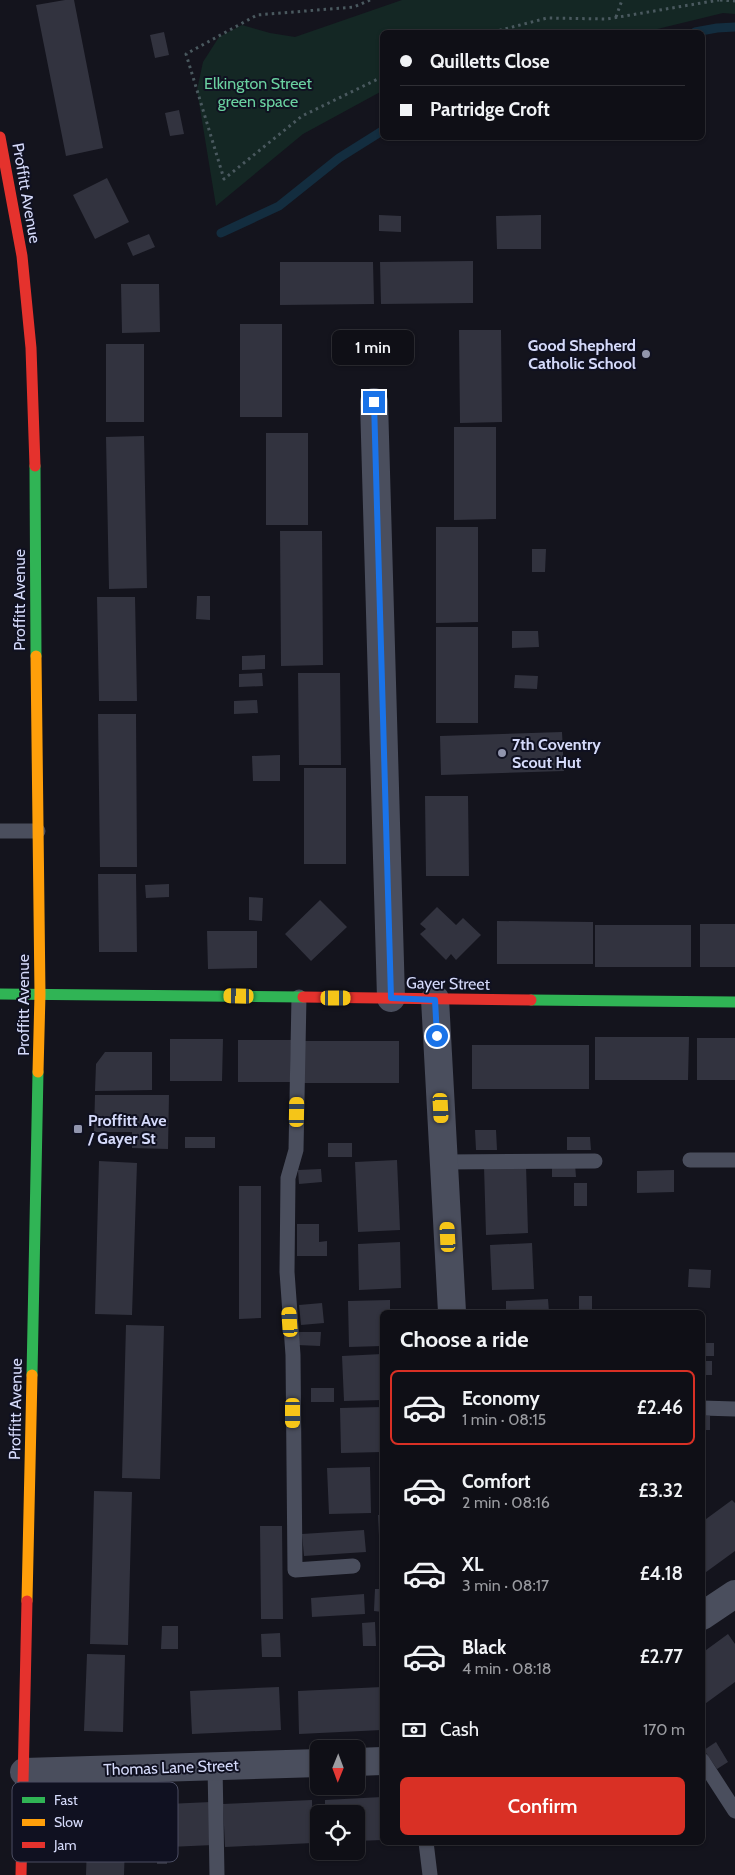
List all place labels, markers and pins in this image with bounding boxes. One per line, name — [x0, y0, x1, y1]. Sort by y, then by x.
place label: Good Shepherd Catholic School — [528, 336, 636, 373]
marker: Good Shepherd Catholic School — [640, 348, 652, 360]
place label: 7th Coventry Scout Hut — [512, 735, 601, 772]
marker: 7th Coventry Scout Hut — [496, 747, 508, 759]
place label: Proffitt Ave / Gayer St — [87, 1111, 167, 1148]
marker: Proffitt Ave / Gayer St — [72, 1123, 84, 1135]

